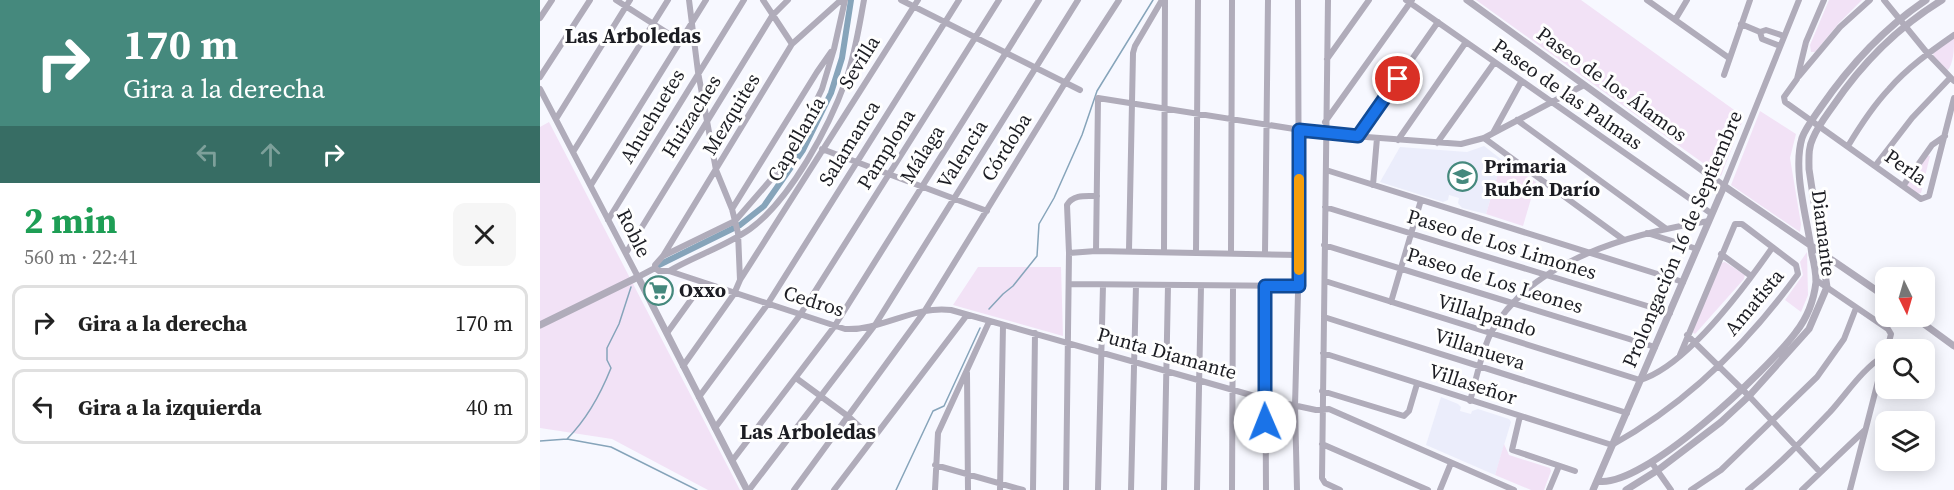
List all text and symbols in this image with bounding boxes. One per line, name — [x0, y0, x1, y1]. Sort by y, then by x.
text: 170 m — [123, 15, 238, 73]
street label: Paseo de los Álamos — [1531, 20, 1693, 148]
district label: Las Arboledas — [565, 21, 702, 50]
icon: right — [24, 24, 102, 102]
street label: Sevilla — [832, 29, 887, 94]
street label: Paseo de las Palmas — [1488, 32, 1648, 156]
pin — [1372, 53, 1423, 104]
icon: arrive — [1381, 62, 1414, 95]
street label: Ahuehuetes — [613, 64, 691, 168]
street label: Mezquites — [696, 68, 766, 160]
street label: Huizaches — [655, 69, 727, 163]
text: Gira a la derecha — [123, 70, 325, 107]
street label: Capellanía — [760, 91, 832, 187]
street label: Salamanca — [812, 94, 887, 191]
street label: Pamplona — [850, 103, 922, 195]
street label: Prolongación 16 de Septiembre — [1615, 106, 1749, 372]
street label: Córdoba — [974, 107, 1038, 187]
street label: Valencia — [930, 114, 995, 194]
street label: Málaga — [893, 119, 951, 188]
icon: left — [191, 138, 224, 171]
icon: ahead — [254, 138, 287, 171]
icon: right — [317, 138, 350, 171]
street label: Perla — [1879, 142, 1933, 192]
place label: Primaria Rubén Darío — [1484, 152, 1600, 203]
school or university icon: Primaria Rubén Darío — [1447, 161, 1479, 193]
street label: Diamante — [1805, 188, 1843, 278]
text: 2 min — [24, 196, 117, 245]
street label: Paseo de Los Limones — [1404, 202, 1600, 286]
button: close — [453, 203, 516, 266]
street label: Roble — [610, 204, 658, 262]
street label: Paseo de Los Leones — [1403, 240, 1587, 320]
text: 560 m · 22:41 — [24, 243, 138, 271]
street label: Amatista — [1718, 262, 1791, 341]
north arrow — [1875, 267, 1935, 327]
map controls — [1875, 267, 1935, 471]
supermarket icon: Oxxo — [642, 274, 674, 306]
place label: Oxxo — [679, 276, 726, 304]
street label: Cedros — [780, 279, 848, 323]
street label: Villalpando — [1434, 287, 1540, 343]
icon: right — [27, 306, 60, 339]
text: Gira a la derecha — [78, 308, 247, 338]
text: 170 m — [455, 308, 513, 338]
street label: Punta Diamante — [1094, 320, 1240, 386]
street label: Villanueva — [1431, 321, 1530, 377]
button: search — [1875, 339, 1935, 399]
street label: Villaseñor — [1425, 357, 1521, 412]
icon: left — [27, 390, 60, 423]
position arrow — [1233, 390, 1297, 454]
text: Gira a la izquierda — [78, 392, 262, 422]
text: 40 m — [466, 392, 513, 422]
button: layers — [1875, 411, 1935, 471]
district label: Las Arboledas — [740, 417, 877, 446]

